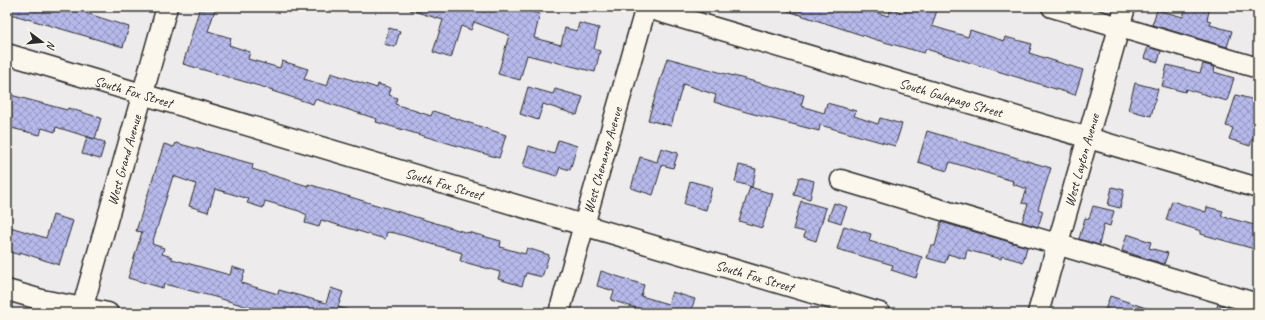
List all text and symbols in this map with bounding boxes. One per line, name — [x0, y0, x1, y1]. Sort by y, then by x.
north arrow — [22, 22, 62, 62]
text: N — [43, 40, 59, 52]
street label: South Fox Street — [93, 72, 177, 112]
street label: South Galapago Street — [897, 74, 1006, 121]
street label: West Chenango Avenue — [579, 104, 626, 215]
street label: West Layton Avenue — [1060, 110, 1103, 208]
street label: West Grand Avenue — [103, 112, 145, 207]
street label: South Fox Street — [403, 164, 487, 204]
street label: South Fox Street — [714, 256, 798, 296]

